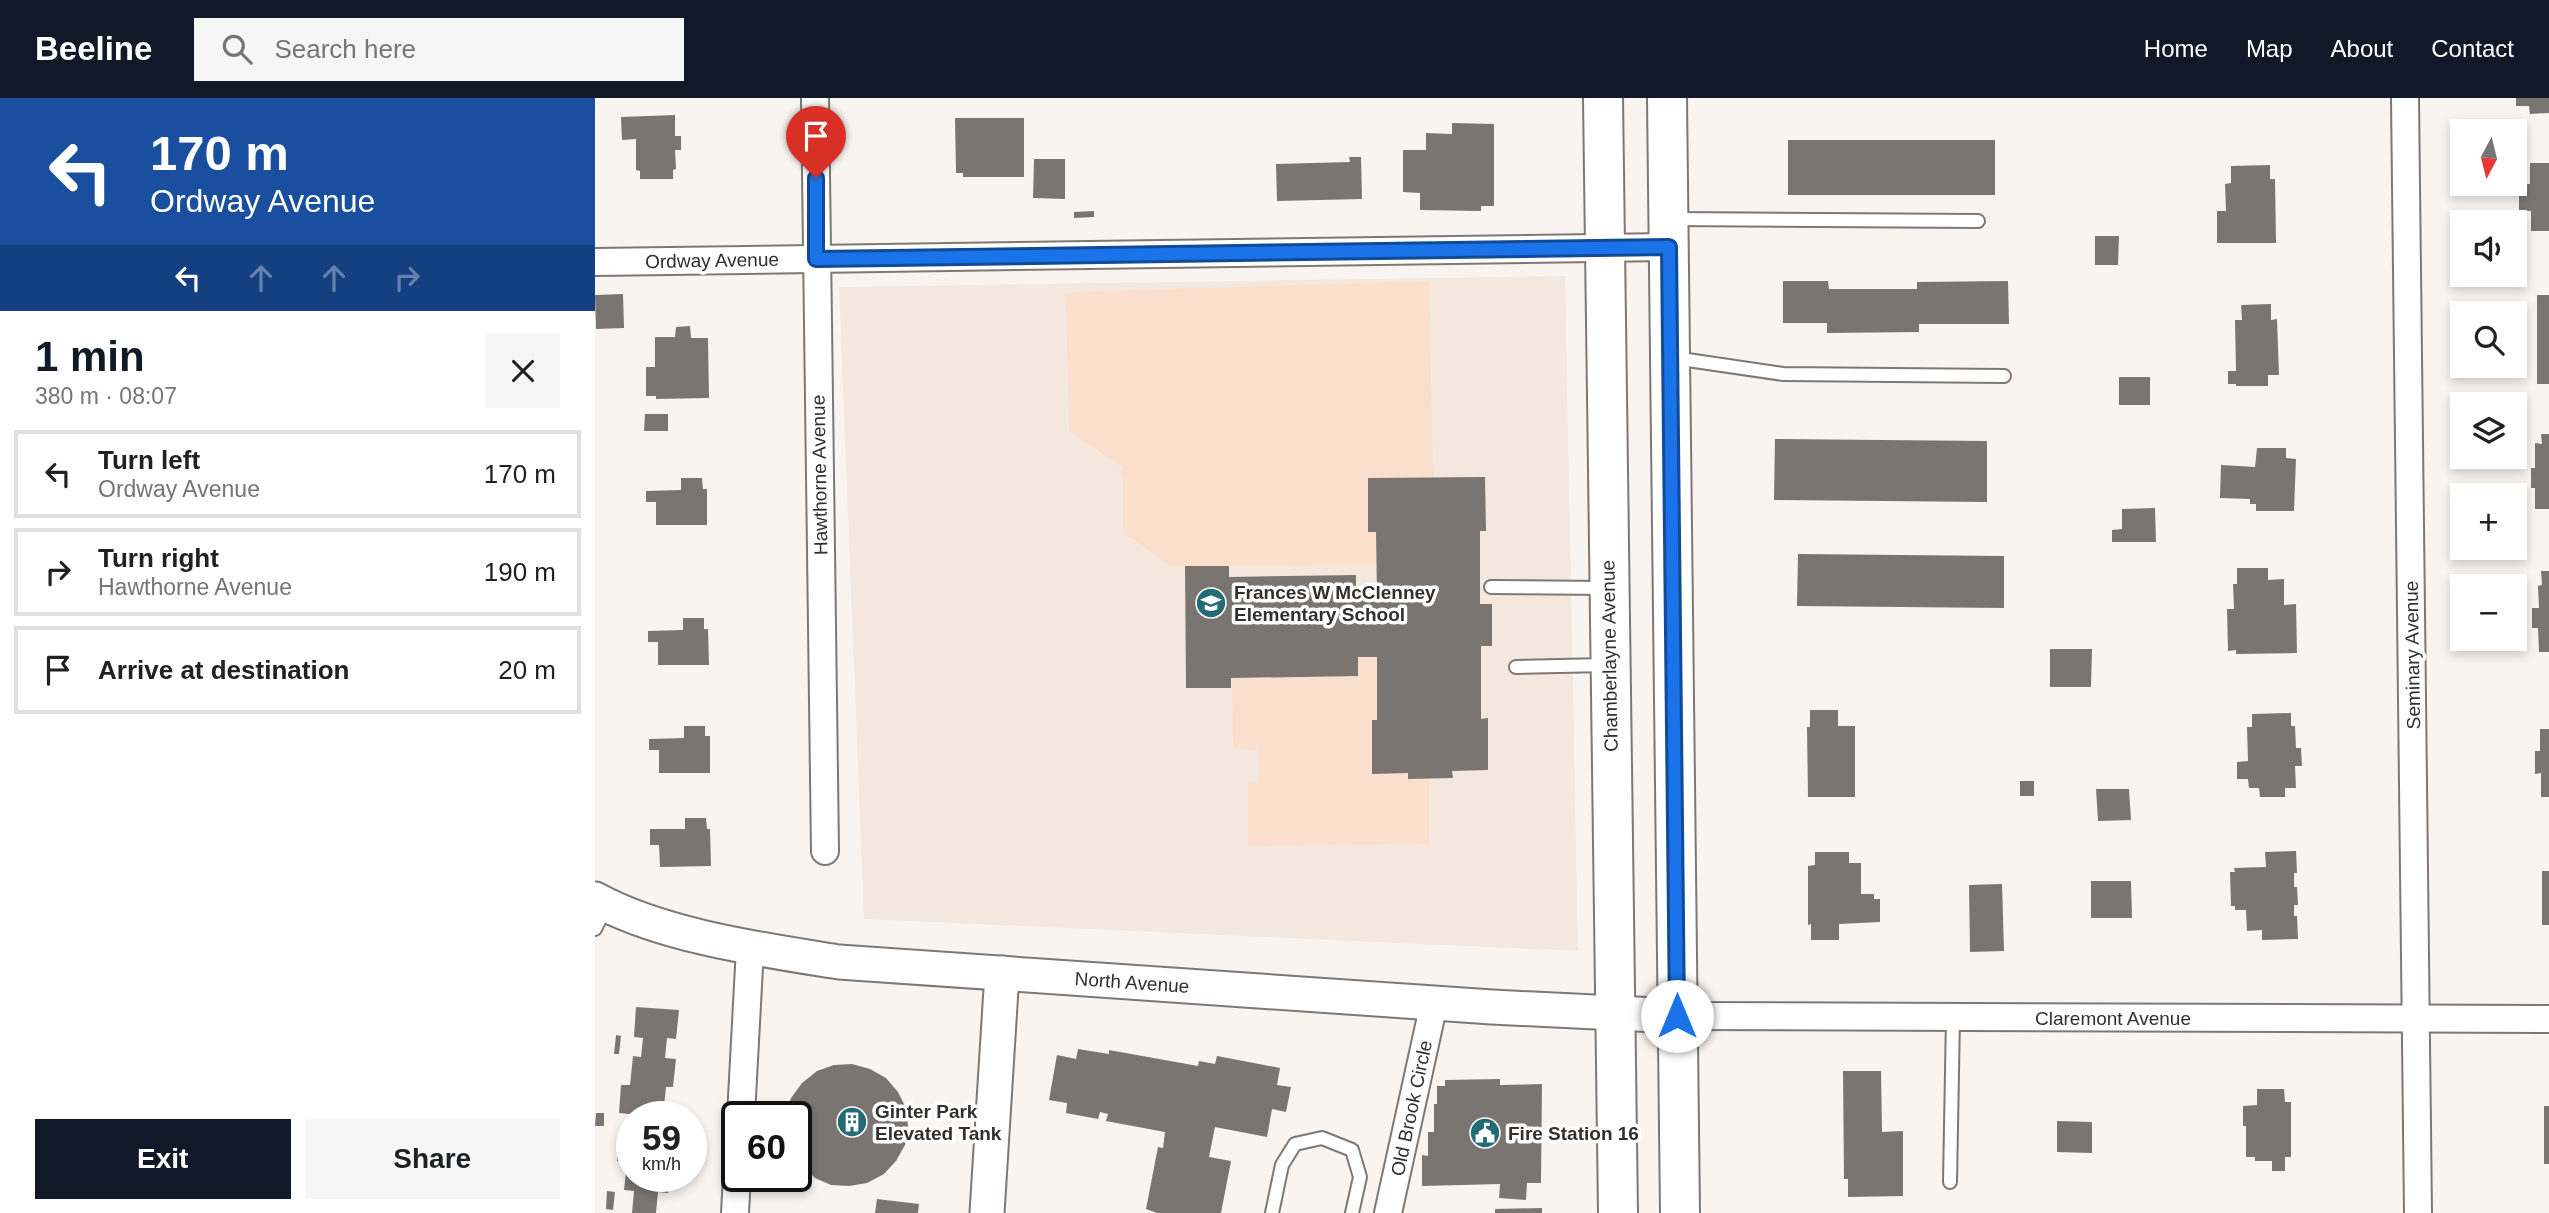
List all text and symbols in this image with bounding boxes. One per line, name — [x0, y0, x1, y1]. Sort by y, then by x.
search box — [194, 18, 684, 81]
text: Beeline — [35, 30, 152, 67]
icon: search — [218, 30, 256, 68]
text: Search here — [274, 34, 416, 64]
text: Home — [2144, 35, 2208, 62]
text: Map — [2246, 35, 2293, 62]
text: About — [2331, 35, 2393, 62]
text: Contact — [2431, 35, 2514, 62]
pin — [786, 106, 846, 178]
icon: arrive — [797, 117, 835, 155]
north arrow — [2450, 119, 2527, 196]
map controls — [2450, 119, 2527, 651]
icon: left — [35, 126, 126, 217]
text: 170 m — [150, 126, 289, 180]
text: Ordway Avenue — [150, 183, 375, 219]
button: sound — [2450, 210, 2527, 287]
street label: Ordway Avenue — [645, 249, 779, 272]
icon: left — [169, 259, 207, 297]
icon: ahead — [242, 259, 280, 297]
icon: ahead — [315, 259, 353, 297]
icon: right — [388, 259, 426, 297]
button: search — [2450, 301, 2527, 378]
text: 1 min — [35, 333, 145, 380]
button: close — [486, 334, 560, 408]
text: 380 m · 08:07 — [35, 383, 177, 409]
button: layers — [2450, 392, 2527, 469]
street label: Hawthorne Avenue — [808, 395, 831, 555]
text: Turn left — [98, 445, 200, 475]
icon: left — [39, 455, 77, 493]
text: 170 m — [484, 459, 556, 489]
text: Ordway Avenue — [98, 476, 260, 502]
button: + — [2450, 483, 2527, 560]
text: Turn right — [98, 543, 219, 573]
icon: right — [39, 553, 77, 591]
text: 190 m — [484, 557, 556, 587]
street label: Chamberlayne Avenue — [1597, 560, 1622, 752]
text: Hawthorne Avenue — [98, 574, 292, 600]
button: − — [2450, 574, 2527, 651]
street label: Seminary Avenue — [2401, 581, 2424, 729]
place label: Frances W McClenney Elementary School — [1234, 582, 1436, 625]
school or university icon: Frances W McClenney Elementary School — [1194, 586, 1228, 620]
icon: arrive — [39, 651, 77, 689]
text: Arrive at destination — [98, 655, 349, 685]
text: 20 m — [498, 655, 556, 685]
street label: North Avenue — [1074, 968, 1190, 997]
position arrow — [1640, 979, 1714, 1053]
street label: Claremont Avenue — [2035, 1008, 2191, 1029]
street label: Old Brook Circle — [1387, 1038, 1436, 1178]
speed limit sign: 60 — [721, 1101, 812, 1192]
place label: Ginter Park Elevated Tank — [875, 1101, 1002, 1144]
building icon: Ginter Park Elevated Tank — [835, 1105, 869, 1139]
public building icon: Fire Station 16 — [1468, 1116, 1502, 1150]
text: 59 — [642, 1118, 681, 1157]
button: Exit — [35, 1119, 291, 1199]
button: Share — [305, 1119, 560, 1199]
place label: Fire Station 16 — [1508, 1123, 1639, 1144]
text: km/h — [642, 1154, 681, 1174]

